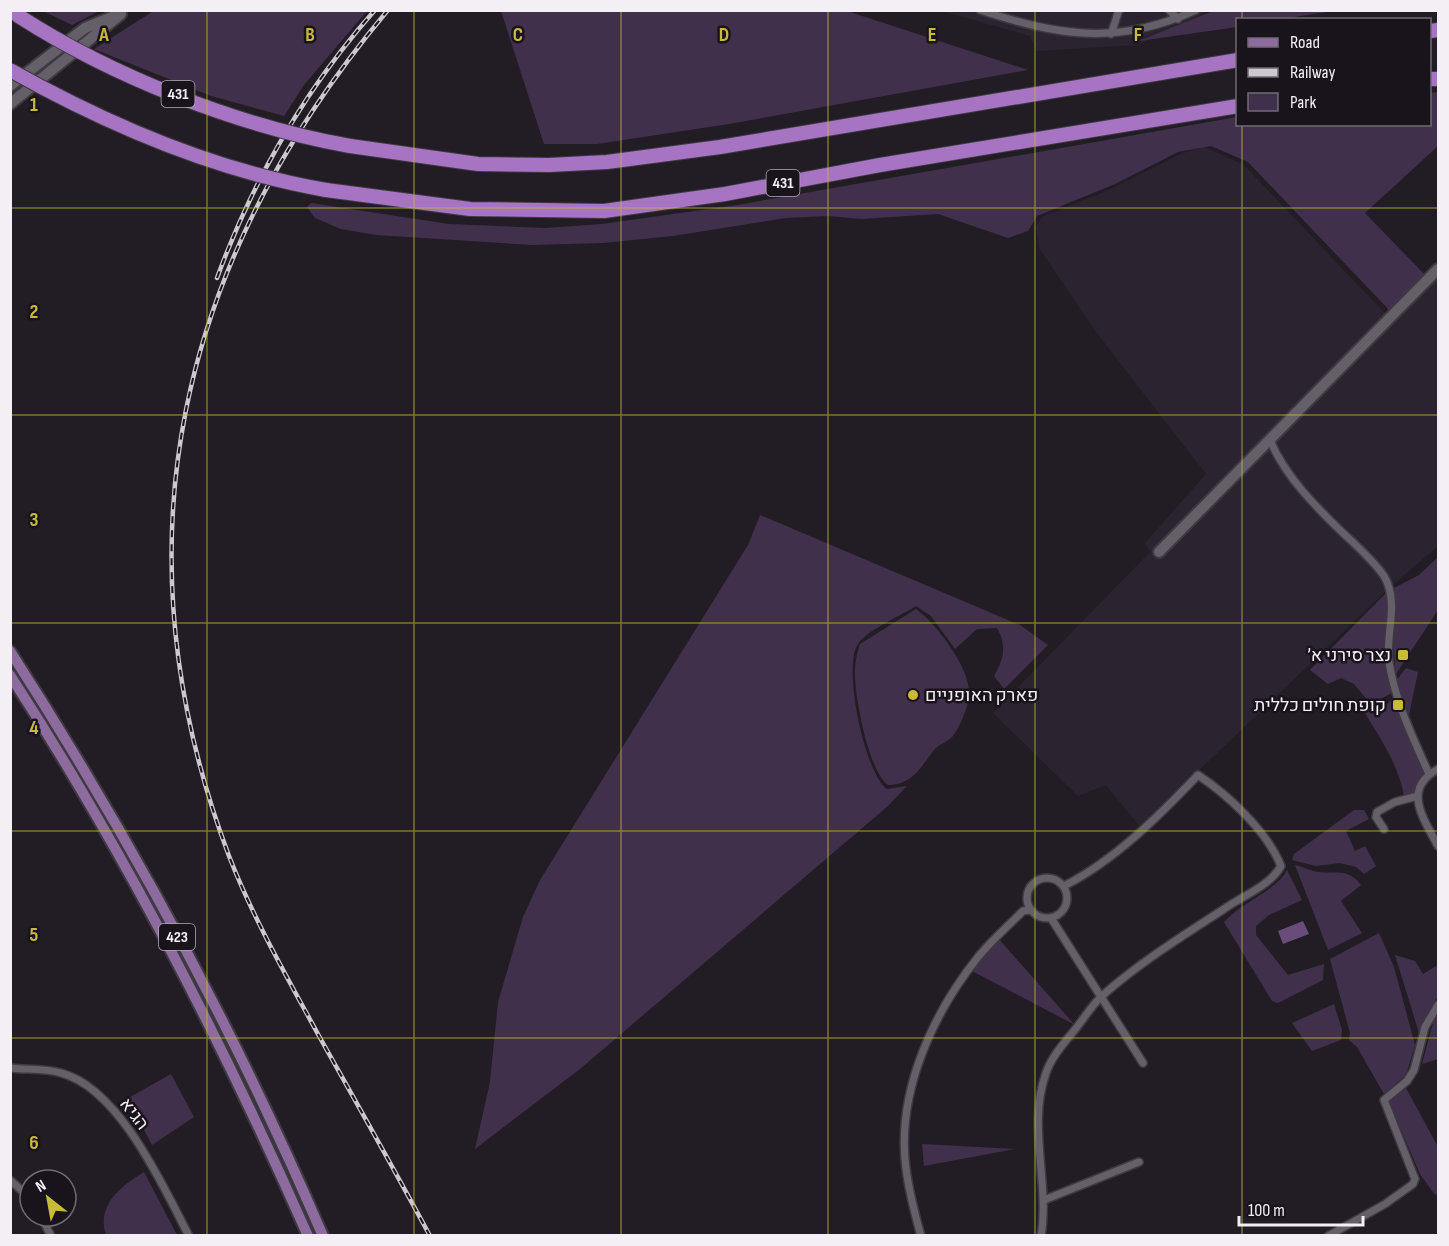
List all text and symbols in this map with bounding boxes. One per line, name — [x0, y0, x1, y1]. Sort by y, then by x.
legend — [1236, 18, 1431, 126]
text: A — [98, 23, 109, 47]
text: B — [305, 23, 315, 47]
text: C — [513, 23, 523, 47]
text: D — [719, 23, 729, 47]
text: E — [928, 23, 936, 47]
text: F — [1134, 23, 1142, 47]
text: Road — [1290, 32, 1320, 53]
text: Railway — [1290, 62, 1335, 83]
road number: 431 — [162, 81, 195, 107]
text: Park — [1290, 92, 1316, 113]
text: 1 — [30, 93, 38, 117]
road number: 431 — [766, 170, 800, 196]
text: 2 — [30, 300, 38, 324]
text: 3 — [30, 508, 39, 532]
place label: נצר סירני א׳ — [1308, 645, 1391, 666]
marker: נצר סירני א׳ — [1396, 648, 1410, 662]
place label: פארק האופניים — [925, 685, 1038, 706]
marker: פארק האופניים — [906, 688, 920, 702]
place label: קופת חולים כללית — [1254, 695, 1386, 716]
marker: קופת חולים כללית — [1391, 698, 1405, 712]
text: 4 — [29, 716, 39, 740]
text: 5 — [30, 923, 39, 947]
road number: 423 — [159, 924, 195, 950]
street label: הגיא — [115, 1094, 153, 1134]
text: 6 — [29, 1131, 39, 1155]
north arrow — [18, 1168, 78, 1228]
text: N — [32, 1176, 50, 1197]
scale bar — [1239, 1189, 1364, 1227]
text: 100 m — [1248, 1200, 1285, 1221]

